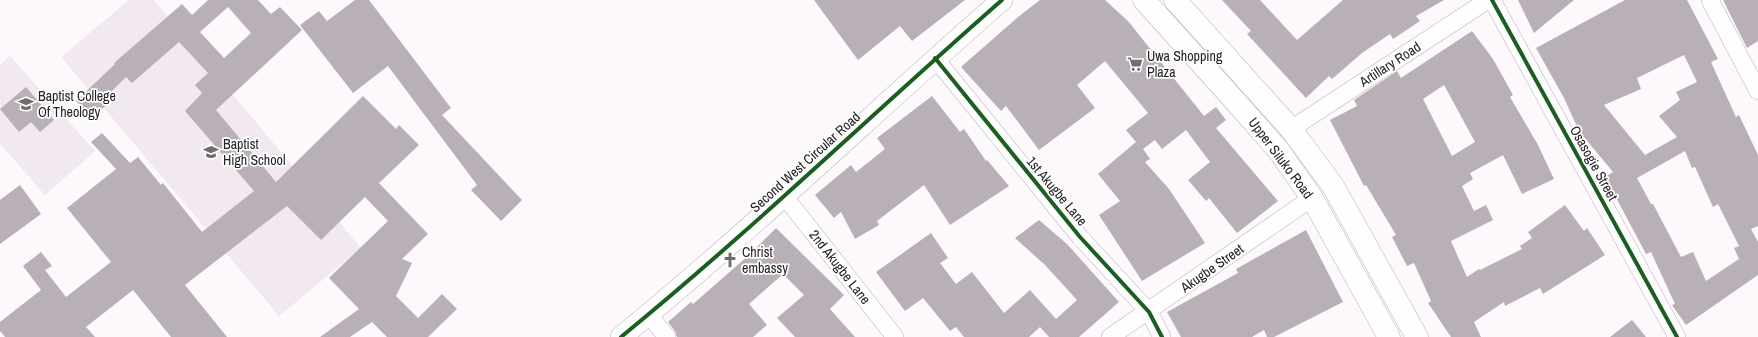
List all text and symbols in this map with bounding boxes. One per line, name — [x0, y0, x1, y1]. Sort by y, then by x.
street label: Artillary Road — [1355, 38, 1424, 91]
place label: Uwa Shopping Plaza — [1147, 47, 1223, 81]
supermarket icon: Uwa Shopping Plaza — [1126, 55, 1144, 73]
place label: Baptist College Of Theology — [38, 87, 116, 121]
school or university icon: Baptist College Of Theology — [17, 95, 35, 113]
street label: Second West Circular Road — [746, 108, 864, 216]
street label: Upper Siluko Road — [1245, 114, 1317, 202]
street label: Osasogie Street — [1566, 122, 1622, 204]
place label: Baptist High School — [223, 135, 286, 169]
school or university icon: Baptist High School — [202, 143, 220, 161]
street label: 1st Akugbe Lane — [1023, 152, 1091, 230]
street label: 2nd Akugbe Lane — [805, 226, 875, 308]
street label: Akugbe Street — [1176, 240, 1247, 297]
place label: Christ embassy — [742, 243, 788, 277]
church icon: Christ embassy — [721, 251, 739, 269]

